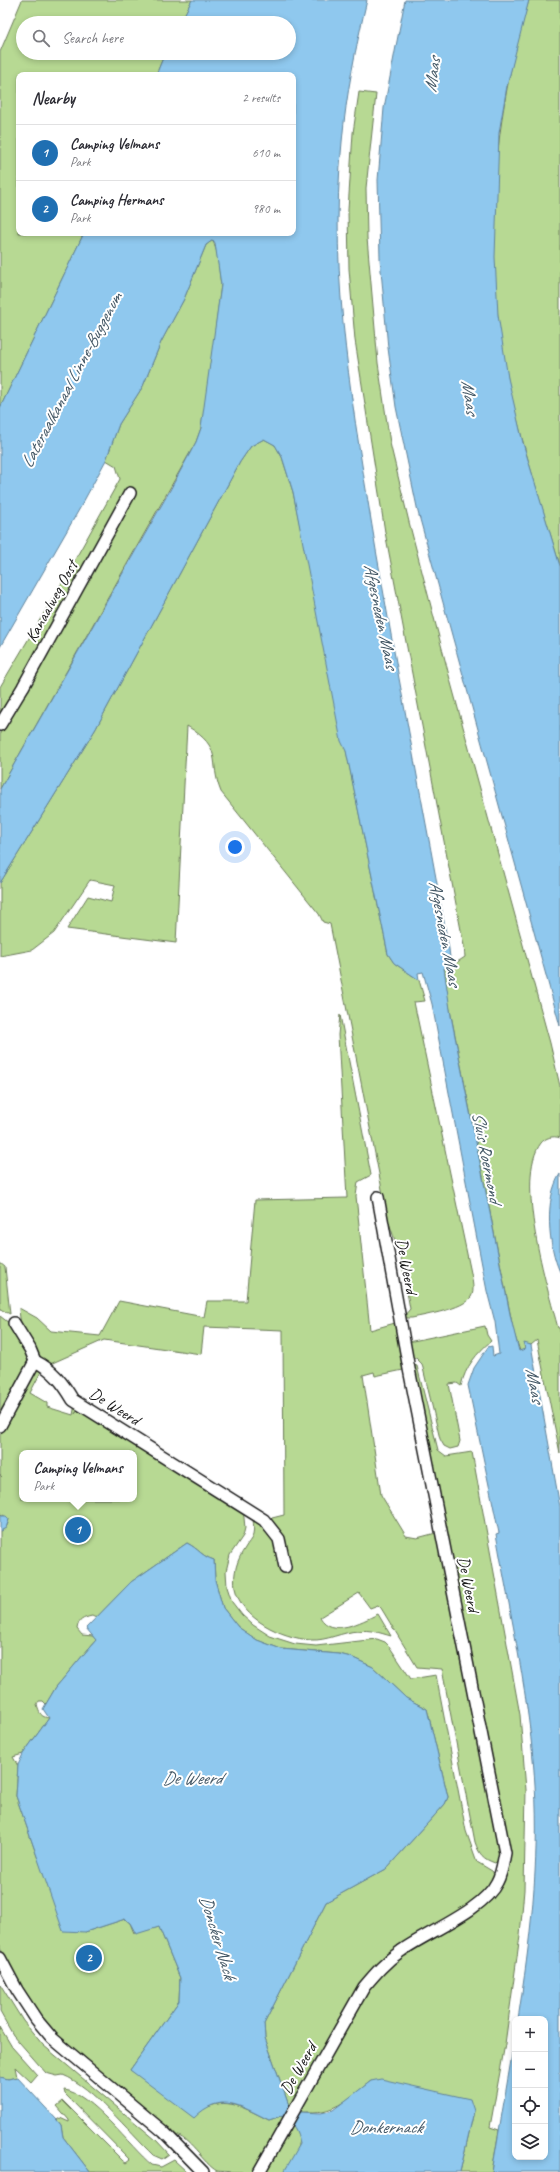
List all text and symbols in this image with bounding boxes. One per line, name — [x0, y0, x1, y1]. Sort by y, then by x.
search box — [16, 16, 296, 60]
icon: search — [30, 27, 52, 49]
text: Search here — [62, 29, 123, 48]
water label: Maas — [419, 53, 445, 93]
text: Nearby — [32, 88, 75, 109]
text: 2 results — [242, 90, 280, 106]
text: Camping Velmans — [70, 135, 159, 154]
text: 1 — [42, 145, 48, 161]
text: 610 m — [252, 145, 280, 161]
text: Park — [70, 154, 91, 170]
text: Camping Hermans — [70, 191, 163, 210]
text: 2 — [42, 201, 48, 217]
text: 980 m — [252, 201, 280, 217]
text: Park — [70, 210, 91, 226]
water label: Lateraalkanaal Linne-Buggenum — [15, 287, 127, 471]
water label: Maas — [456, 378, 484, 419]
street label: Kanaalweg Oost — [20, 555, 84, 646]
water label: Afgesneden Maas — [359, 562, 404, 674]
your location — [225, 837, 245, 857]
water label: Afgesneden Maas — [424, 879, 467, 991]
water label: Sluis Roermond — [467, 1110, 508, 1210]
street label: De Weerd — [391, 1237, 423, 1299]
water label: Maas — [521, 1366, 550, 1408]
street label: De Weerd — [86, 1383, 147, 1432]
popup — [19, 1450, 137, 1502]
text: Camping Velmans — [34, 1459, 122, 1478]
text: Park — [34, 1478, 54, 1494]
pin: 1 — [65, 1515, 91, 1545]
street label: De Weerd — [453, 1555, 485, 1617]
water label: De Weerd — [162, 1767, 227, 1789]
water label: Doncker Nack — [195, 1893, 242, 1984]
pin: 2 — [76, 1943, 102, 1973]
map controls — [512, 2016, 548, 2160]
button: + — [512, 2016, 548, 2052]
street label: De Weerd — [275, 2036, 323, 2098]
button: − — [512, 2052, 548, 2088]
button: locate — [512, 2088, 548, 2124]
water label: Donkernack — [350, 2116, 426, 2138]
button: layers — [512, 2124, 548, 2160]

